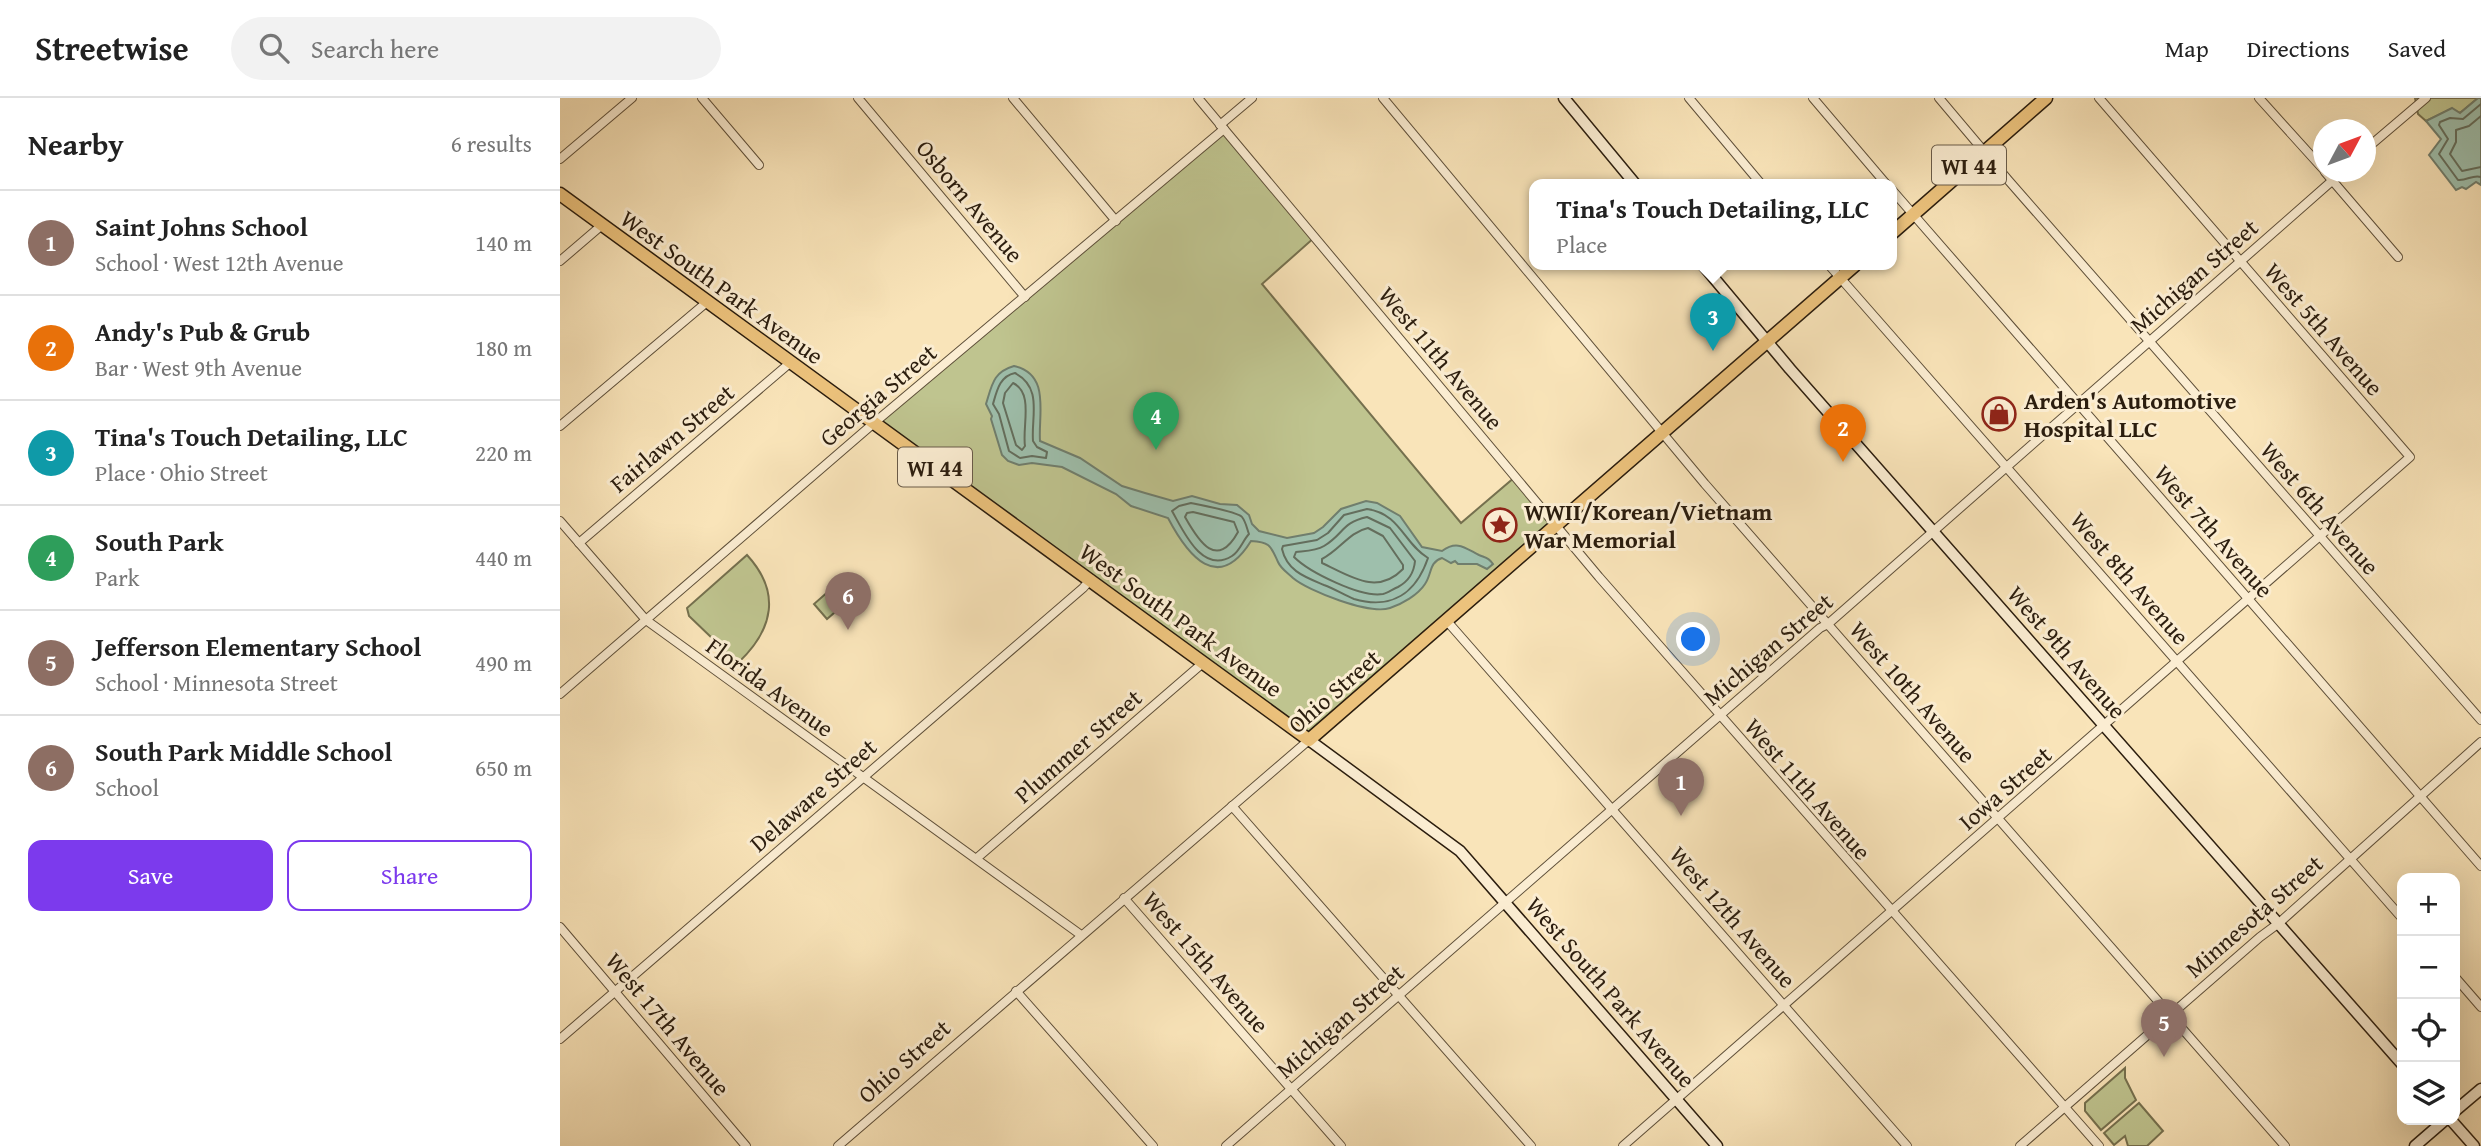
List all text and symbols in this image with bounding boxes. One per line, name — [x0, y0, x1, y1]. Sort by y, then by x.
search box — [231, 17, 721, 80]
text: Streetwise — [35, 24, 189, 72]
icon: search — [255, 29, 293, 67]
text: Search here — [311, 29, 439, 68]
text: Map — [2165, 31, 2209, 66]
text: Directions — [2247, 31, 2350, 66]
text: Saved — [2388, 31, 2446, 66]
north arrow — [2313, 119, 2376, 182]
text: Nearby — [28, 122, 124, 166]
text: 6 results — [451, 127, 532, 160]
street label: Osborn Avenue — [908, 132, 1032, 270]
road number: WI 44 — [1932, 146, 2006, 184]
popup — [1529, 179, 1897, 270]
text: Tina's Touch Detailing, LLC — [1557, 189, 1869, 228]
street label: West South Park Avenue — [613, 201, 831, 373]
text: Saint Johns School — [95, 207, 308, 246]
street label: Michigan Street — [2122, 210, 2266, 342]
text: 1 — [45, 226, 57, 259]
text: 140 m — [475, 226, 532, 259]
text: Place — [1557, 228, 1607, 261]
text: School · West 12th Avenue — [95, 246, 344, 279]
street label: West 5th Avenue — [2256, 255, 2392, 403]
street label: West 11th Avenue — [1370, 279, 1512, 437]
pin: 3 — [1690, 293, 1736, 351]
text: Andy's Pub & Grub — [95, 312, 310, 351]
text: 2 — [45, 331, 57, 364]
text: 180 m — [475, 331, 532, 364]
street label: Georgia Street — [812, 335, 945, 455]
text: Bar · West 9th Avenue — [95, 351, 302, 384]
street label: Fairlawn Street — [602, 375, 742, 501]
place label: Arden's Automotive Hospital LLC — [2024, 383, 2237, 446]
pin: 4 — [1133, 392, 1179, 450]
shop icon: Arden's Automotive Hospital LLC — [1980, 395, 2018, 433]
pin: 2 — [1820, 404, 1866, 462]
text: Tina's Touch Detailing, LLC — [95, 417, 408, 456]
street label: West 6th Avenue — [2252, 434, 2388, 582]
text: 3 — [45, 436, 57, 469]
text: 220 m — [475, 436, 532, 469]
road number: WI 44 — [898, 448, 972, 486]
text: Place · Ohio Street — [95, 456, 268, 489]
street label: West 7th Avenue — [2146, 457, 2282, 605]
place label: WWII/Korean/Vietnam War Memorial — [1524, 494, 1773, 557]
street label: West 8th Avenue — [2062, 504, 2198, 652]
place icon: WWII/Korean/Vietnam War Memorial — [1481, 506, 1519, 544]
text: South Park — [95, 522, 224, 561]
street label: West South Park Avenue — [1072, 534, 1290, 706]
text: 4 — [45, 541, 57, 574]
text: 440 m — [475, 541, 532, 574]
text: Park — [95, 561, 139, 594]
pin: 6 — [825, 572, 871, 630]
street label: West 9th Avenue — [1999, 578, 2135, 726]
street label: Michigan Street — [1696, 584, 1841, 714]
street label: West 10th Avenue — [1841, 613, 1985, 771]
your location — [1676, 622, 1710, 656]
text: Jefferson Elementary School — [95, 627, 421, 666]
street label: Florida Avenue — [699, 629, 841, 745]
street label: Ohio Street — [1280, 640, 1389, 741]
text: 5 — [45, 646, 57, 679]
text: 490 m — [475, 646, 532, 679]
text: School · Minnesota Street — [95, 666, 338, 699]
street label: Plummer Street — [1007, 680, 1150, 811]
street label: West 11th Avenue — [1736, 710, 1880, 868]
street label: Delaware Street — [742, 730, 885, 860]
text: South Park Middle School — [95, 732, 392, 771]
street label: Iowa Street — [1951, 737, 2060, 838]
text: 6 — [45, 751, 57, 784]
text: 650 m — [475, 751, 532, 784]
pin: 1 — [1658, 758, 1704, 816]
text: School — [95, 771, 159, 804]
street label: West 12th Avenue — [1661, 838, 1805, 996]
button: Save — [28, 840, 273, 911]
button: Share — [287, 840, 532, 911]
street label: Minnesota Street — [2178, 846, 2331, 986]
map controls — [2397, 873, 2460, 1125]
button: + — [2397, 873, 2460, 936]
street label: West 15th Avenue — [1134, 883, 1278, 1041]
street label: West South Park Avenue — [1518, 889, 1704, 1095]
button: − — [2397, 936, 2460, 999]
street label: West 17th Avenue — [597, 945, 739, 1103]
street label: Michigan Street — [1268, 955, 1412, 1087]
pin: 5 — [2141, 999, 2187, 1057]
button: locate — [2397, 999, 2460, 1062]
street label: Ohio Street — [850, 1010, 959, 1111]
button: layers — [2397, 1062, 2460, 1125]

